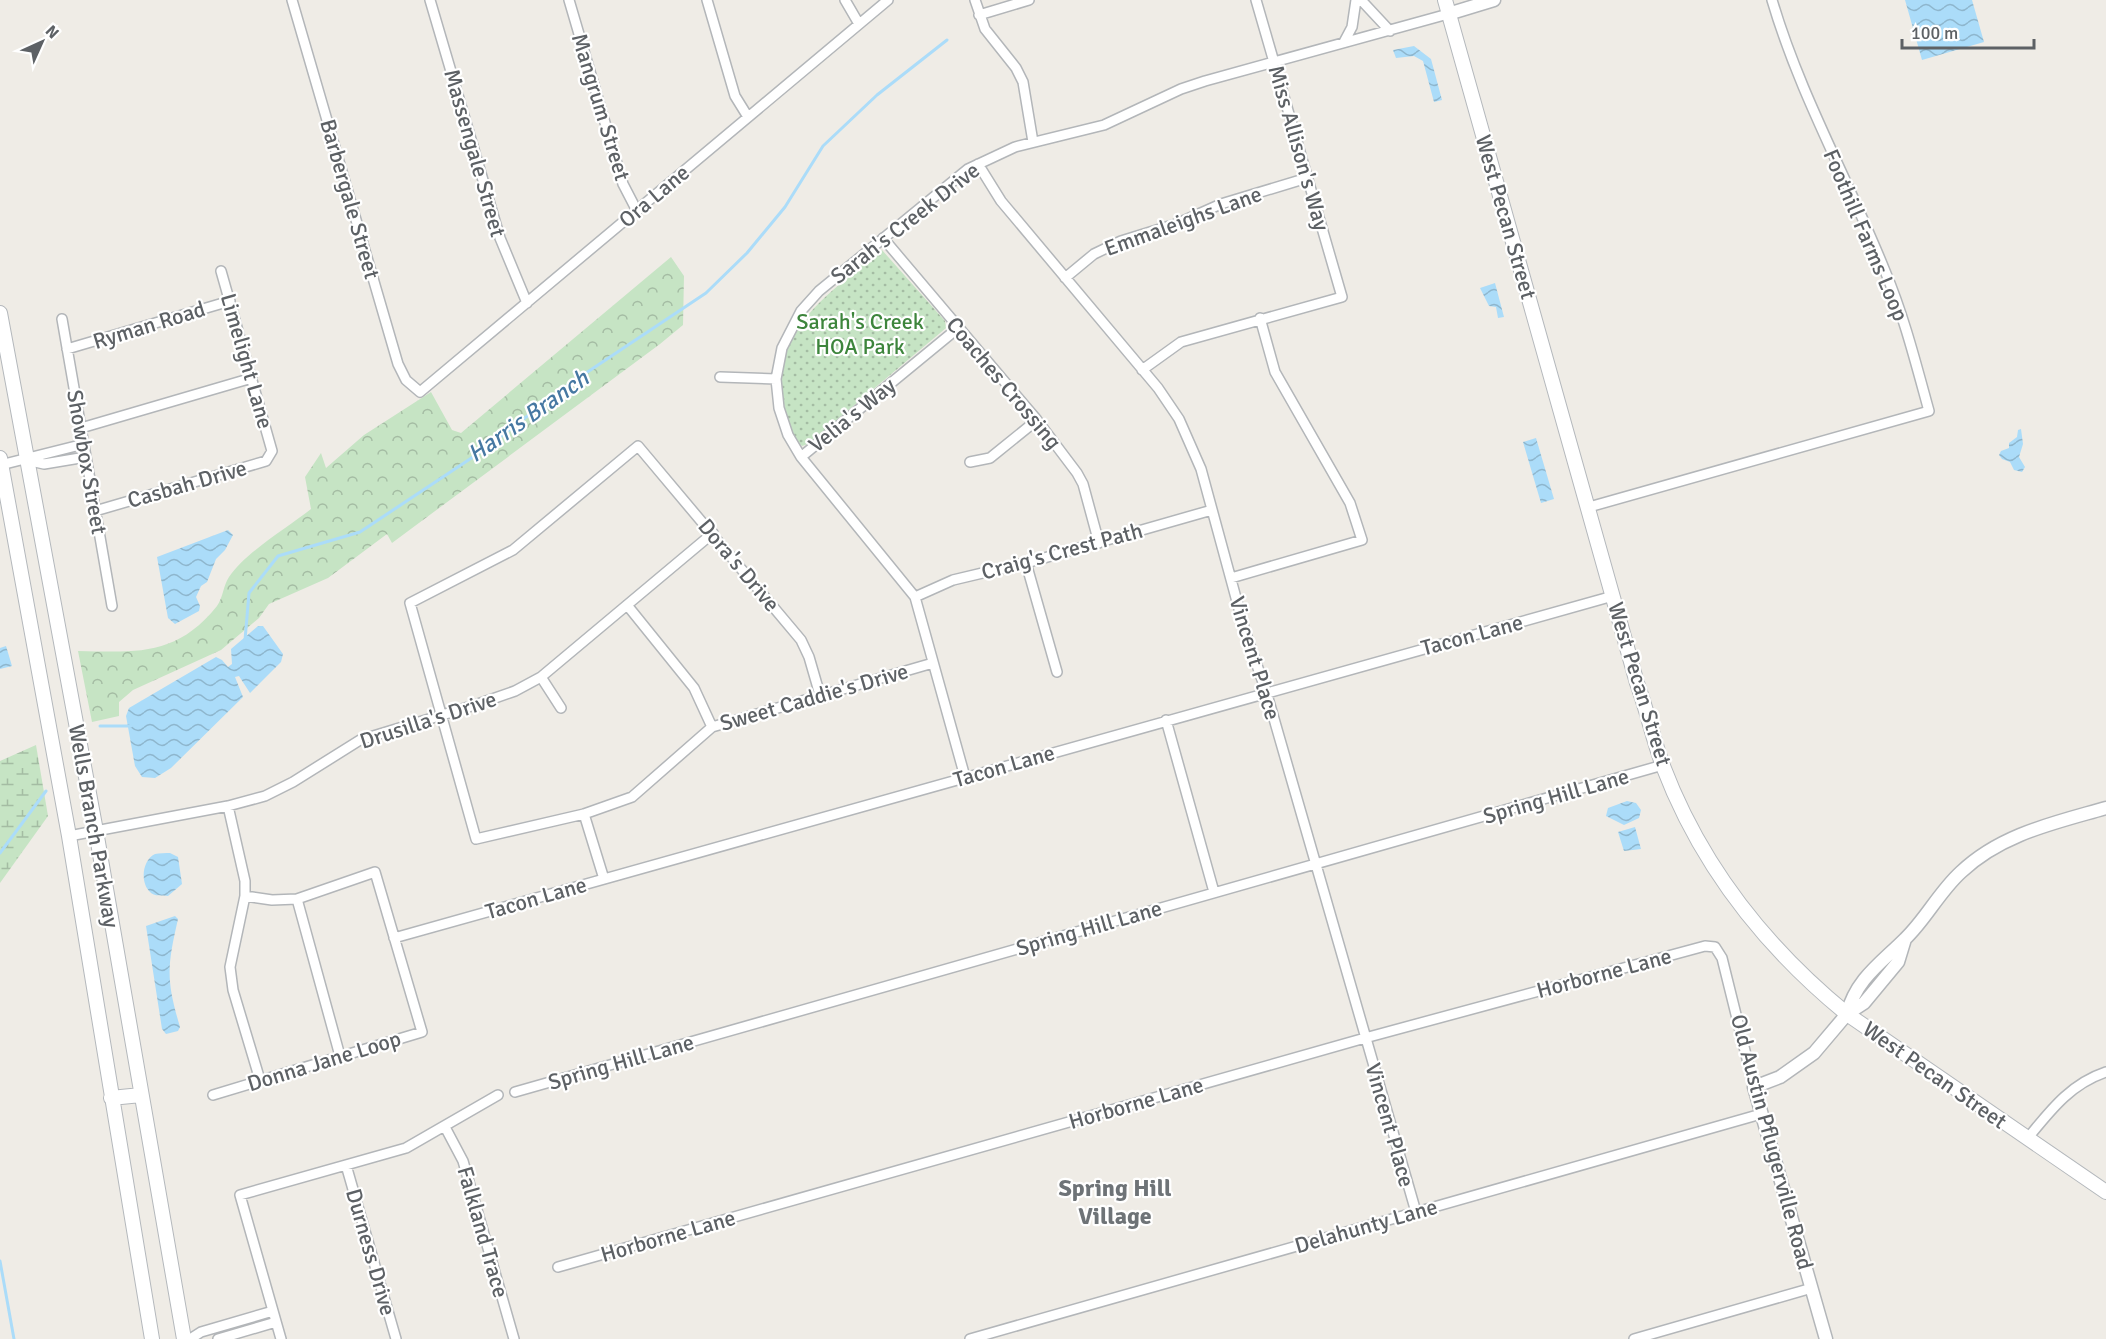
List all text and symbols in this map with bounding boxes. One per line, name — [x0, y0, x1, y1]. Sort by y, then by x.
north arrow — [12, 12, 72, 72]
scale bar — [1902, 12, 2034, 50]
text: N — [41, 21, 63, 43]
text: 100 m — [1911, 22, 1958, 44]
street label: Mangrum Street — [566, 30, 636, 184]
street label: Miss Allison's Way — [1262, 62, 1336, 234]
street label: Massengale Street — [438, 66, 512, 240]
street label: Barbergale Street — [314, 116, 386, 282]
street label: West Pecan Street — [1470, 132, 1542, 303]
street label: Foothill Farms Loop — [1818, 145, 1914, 325]
street label: Sarah's Creek Drive — [825, 156, 985, 290]
street label: Ora Lane — [613, 159, 695, 233]
street label: Emmaleighs Lane — [1101, 180, 1265, 262]
street label: Limelight Lane — [215, 290, 279, 432]
street label: Ryman Road — [90, 295, 208, 355]
park label: Sarah's Creek HOA Park — [796, 308, 924, 360]
street label: Coaches Crossing — [941, 311, 1067, 455]
water label: Harris Branch — [462, 363, 595, 469]
street label: Velia's Way — [803, 371, 901, 458]
street label: Showbox Street — [61, 388, 113, 537]
street label: Casbah Drive — [124, 454, 250, 514]
street label: Dora's Drive — [692, 513, 786, 617]
street label: Craig's Crest Path — [978, 517, 1146, 585]
street label: Vincent Place — [1223, 593, 1287, 723]
street label: West Pecan Street — [1602, 599, 1678, 769]
street label: Tacon Lane — [1418, 608, 1526, 662]
street label: Sweet Caddie's Drive — [717, 657, 911, 737]
street label: Drusilla's Drive — [356, 685, 500, 755]
street label: Wells Branch Parkway — [63, 722, 125, 931]
street label: Tacon Lane — [950, 739, 1058, 793]
street label: Spring Hill Lane — [1480, 762, 1632, 830]
street label: Tacon Lane — [482, 871, 590, 925]
street label: Spring Hill Lane — [1013, 894, 1165, 962]
street label: Horborne Lane — [1533, 942, 1675, 1004]
street label: Old Austin Pflugerville Road — [1725, 1011, 1819, 1273]
street label: West Pecan Street — [1858, 1015, 2012, 1135]
street label: Donna Jane Loop — [244, 1025, 404, 1097]
street label: Spring Hill Lane — [545, 1028, 697, 1096]
street label: Vincent Place — [1359, 1060, 1421, 1190]
street label: Horborne Lane — [1066, 1071, 1206, 1135]
street label: Falkland Trace — [451, 1163, 515, 1301]
district label: Spring Hill Village — [1058, 1173, 1172, 1231]
street label: Durness Drive — [340, 1185, 402, 1319]
street label: Delahunty Lane — [1291, 1193, 1441, 1259]
street label: Horborne Lane — [598, 1204, 738, 1268]

